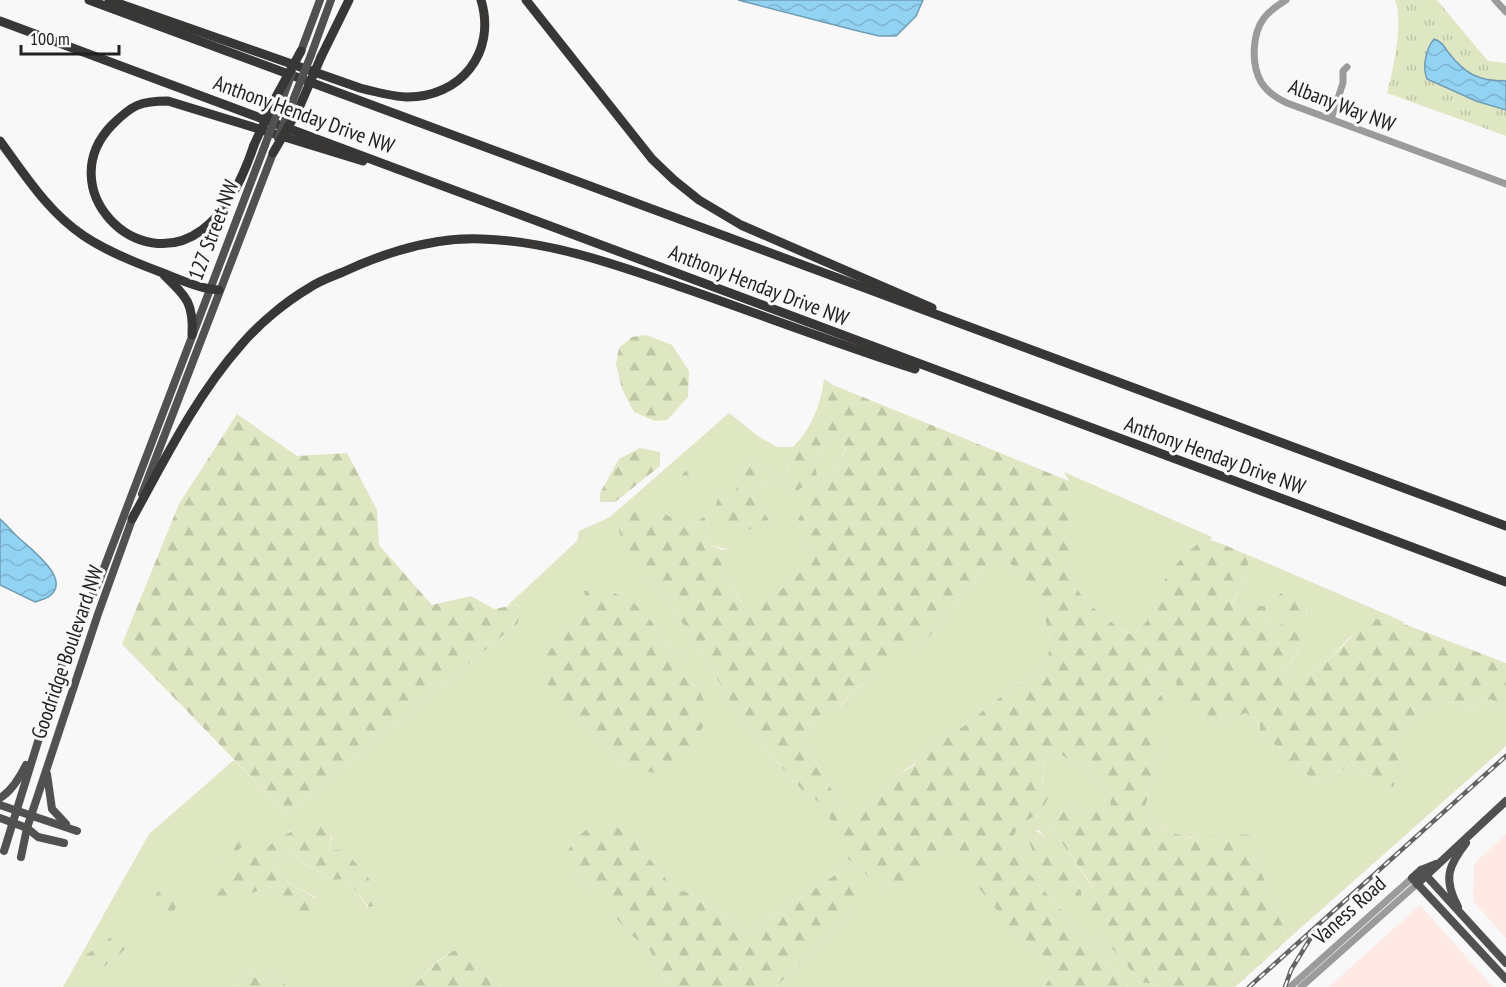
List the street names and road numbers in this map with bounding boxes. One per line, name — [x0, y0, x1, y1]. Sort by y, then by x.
street label: Anthony Henday Drive NW — [210, 69, 398, 159]
street label: Albany Way NW — [1285, 72, 1399, 138]
street label: 127 Street NW — [182, 176, 244, 284]
street label: Anthony Henday Drive NW — [665, 238, 853, 332]
street label: Anthony Henday Drive NW — [1121, 410, 1309, 500]
street label: Goodridge Boulevard NW — [25, 562, 109, 742]
street label: Vaness Road — [1306, 870, 1391, 951]

